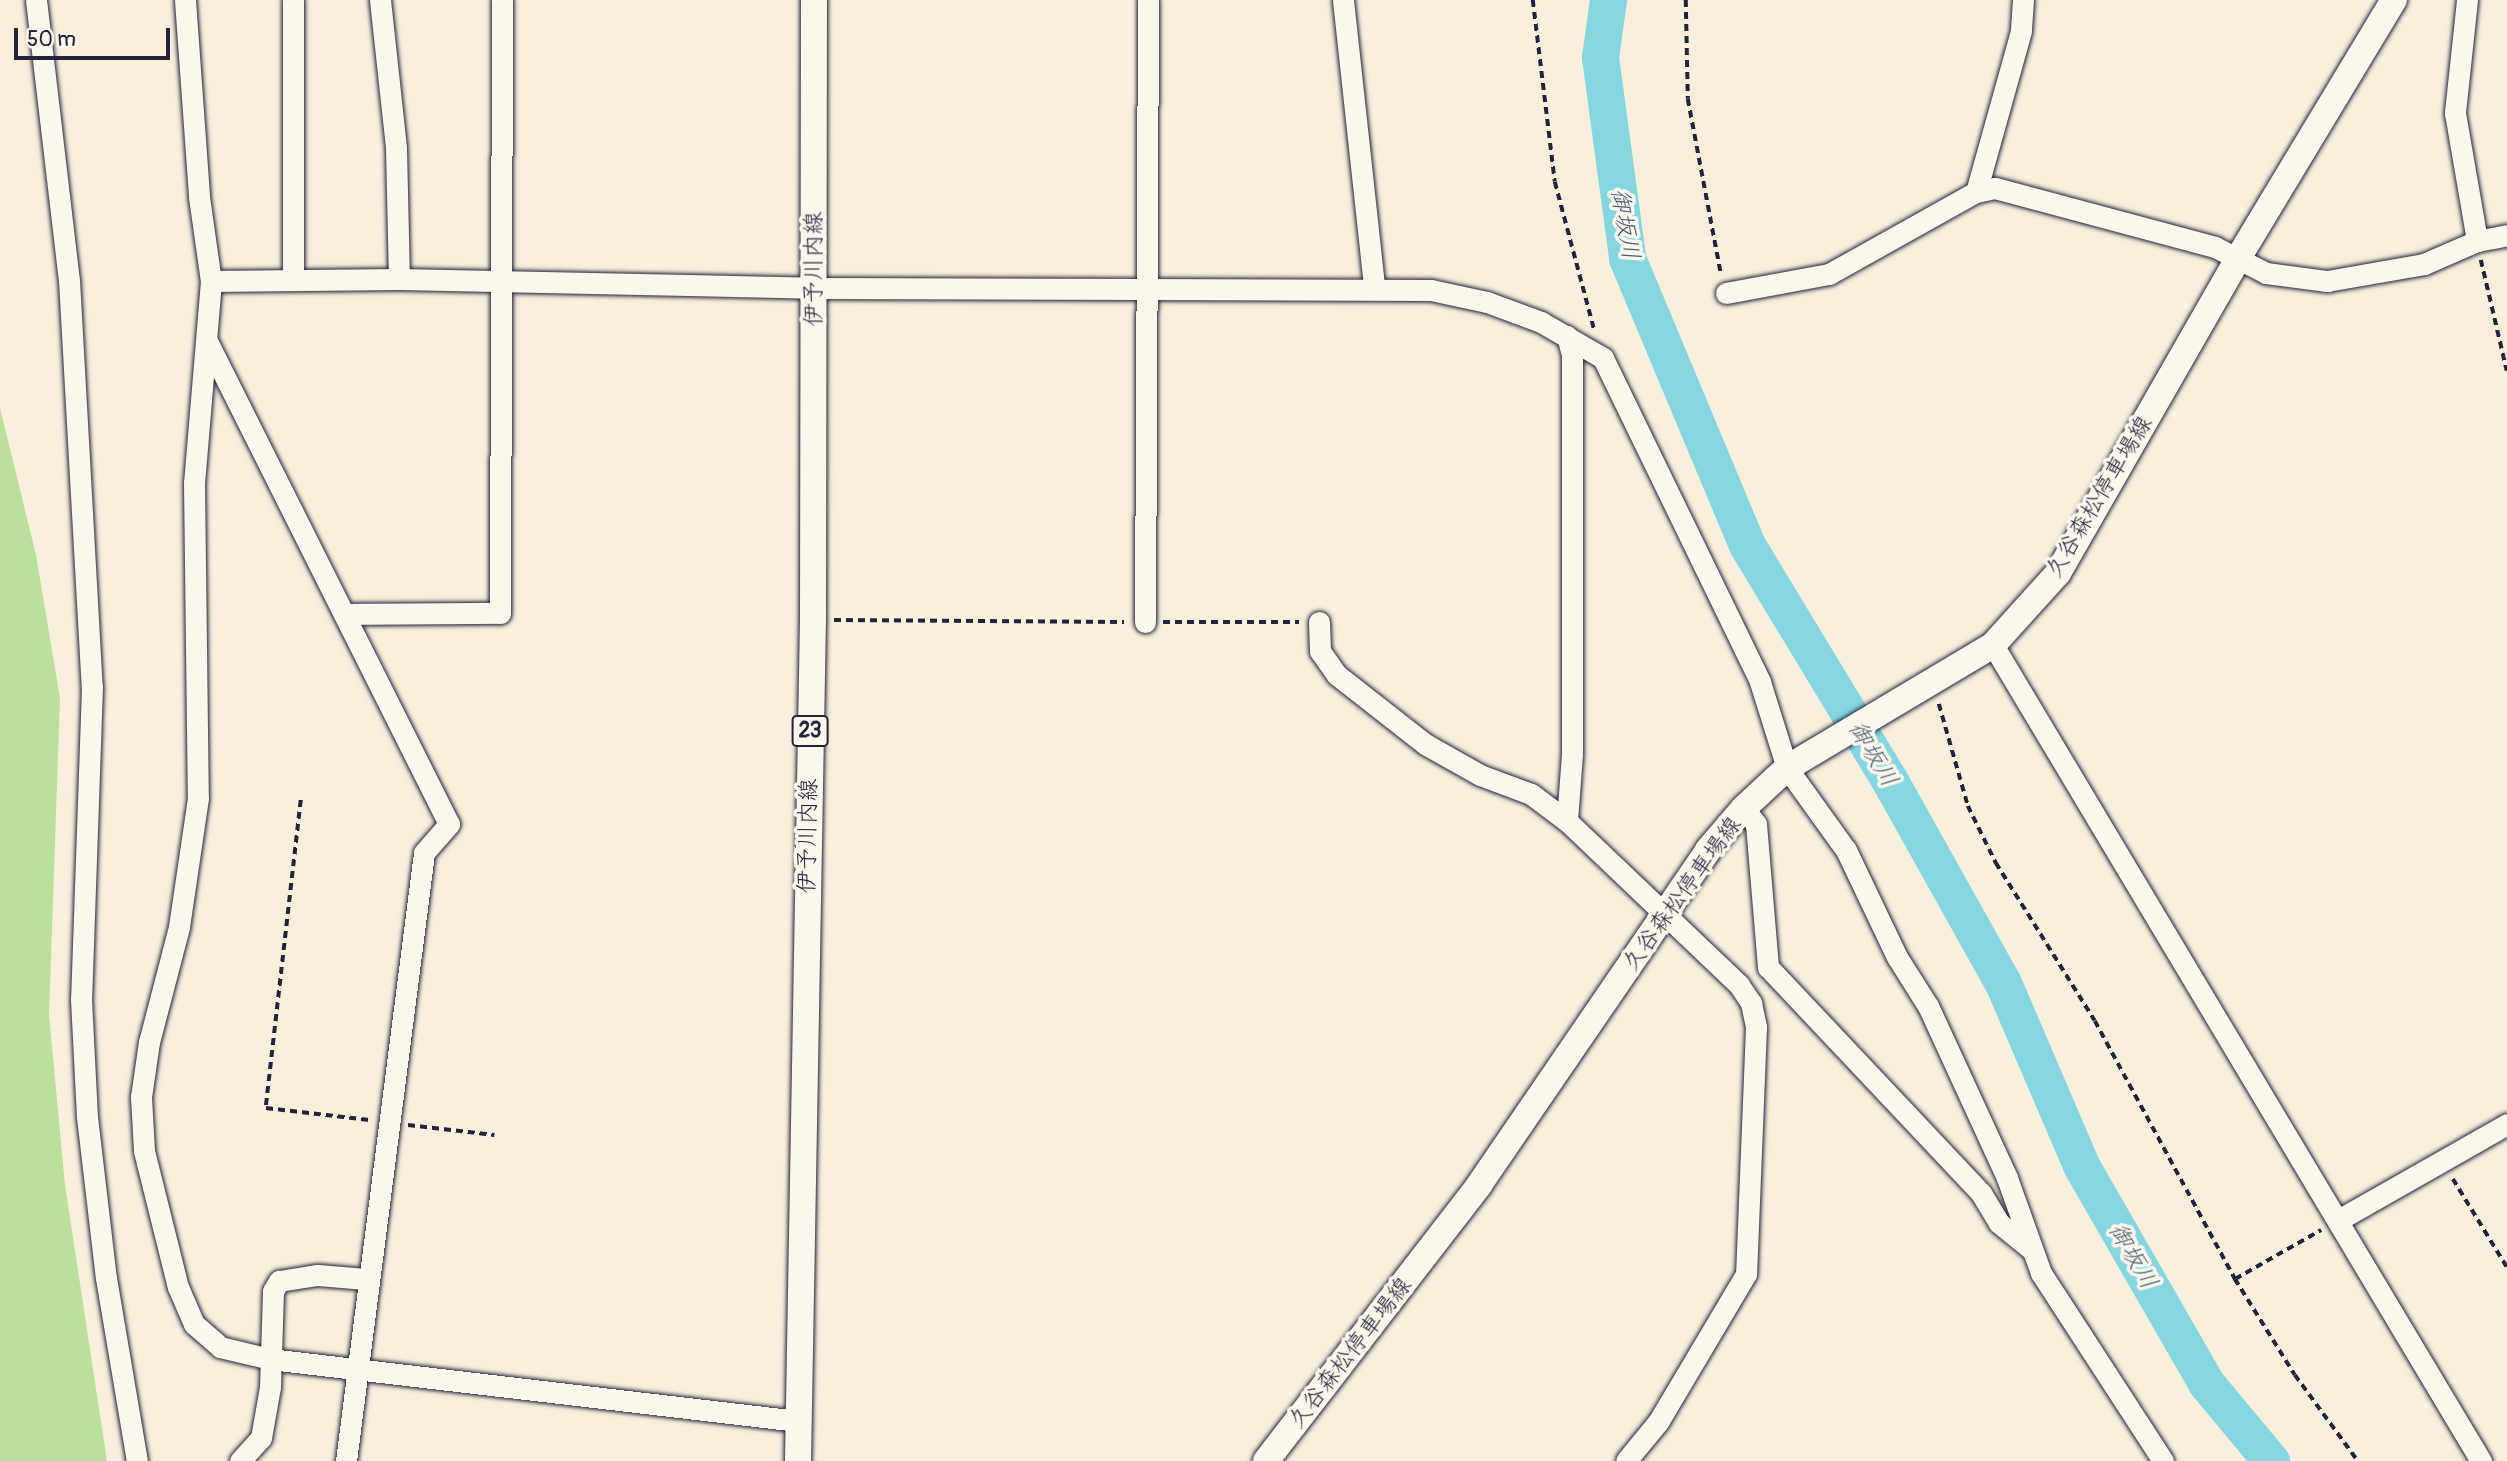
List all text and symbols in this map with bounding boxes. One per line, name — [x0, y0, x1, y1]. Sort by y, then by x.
scale bar — [18, 14, 173, 58]
text: 50 m — [27, 26, 76, 53]
water label: 御坂川 — [1605, 186, 1645, 262]
street label: 伊予川内線 — [800, 212, 828, 326]
street label: 久谷森松停車場線 — [2040, 411, 2158, 583]
road number: 23 — [791, 714, 829, 748]
water label: 御坂川 — [1842, 716, 1904, 792]
street label: 伊予川内線 — [793, 778, 823, 894]
street label: 久谷森松停車場線 — [1617, 811, 1747, 977]
water label: 御坂川 — [2103, 1218, 2163, 1294]
street label: 久谷森松停車場線 — [1282, 1272, 1418, 1434]

